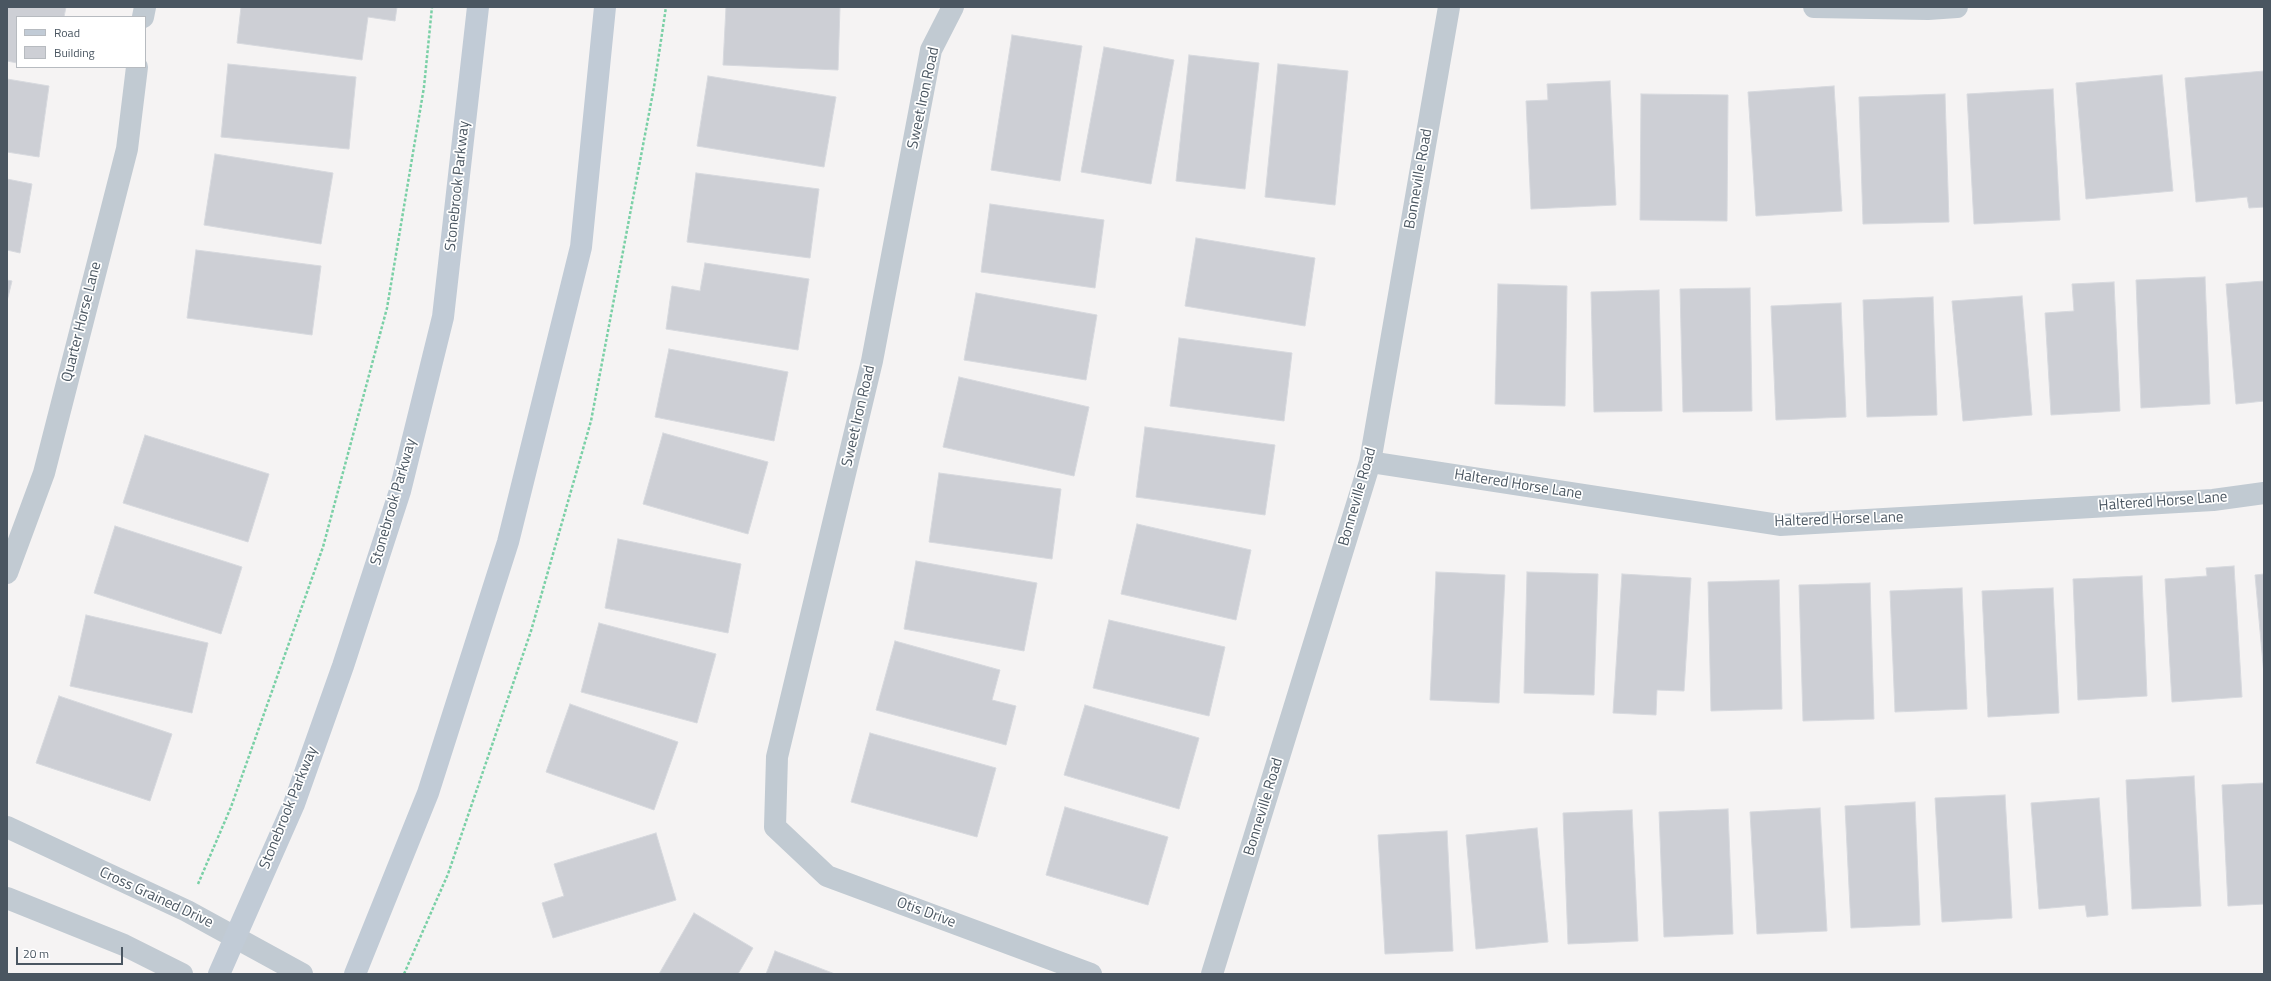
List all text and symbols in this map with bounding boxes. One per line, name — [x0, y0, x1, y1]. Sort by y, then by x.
legend — [16, 16, 146, 68]
text: Road — [54, 23, 80, 42]
text: Building — [54, 43, 95, 62]
street label: Sweet Iron Road — [904, 46, 944, 150]
street label: Stonebrook Parkway — [442, 120, 474, 252]
street label: Bonneville Road — [1401, 127, 1437, 231]
street label: Quarter Horse Lane — [58, 260, 106, 384]
street label: Sweet Iron Road — [839, 364, 879, 468]
street label: Stonebrook Parkway — [367, 437, 421, 567]
street label: Bonneville Road — [1335, 446, 1381, 548]
street label: Haltered Horse Lane — [1453, 466, 1583, 504]
street label: Haltered Horse Lane — [2098, 489, 2228, 515]
street label: Haltered Horse Lane — [1774, 509, 1904, 531]
street label: Stonebrook Parkway — [256, 744, 322, 872]
street label: Bonneville Road — [1241, 756, 1287, 858]
street label: Cross Grained Drive — [96, 864, 216, 932]
street label: Otis Drive — [894, 894, 958, 932]
scale bar — [18, 939, 125, 965]
text: 20 m — [23, 944, 49, 963]

